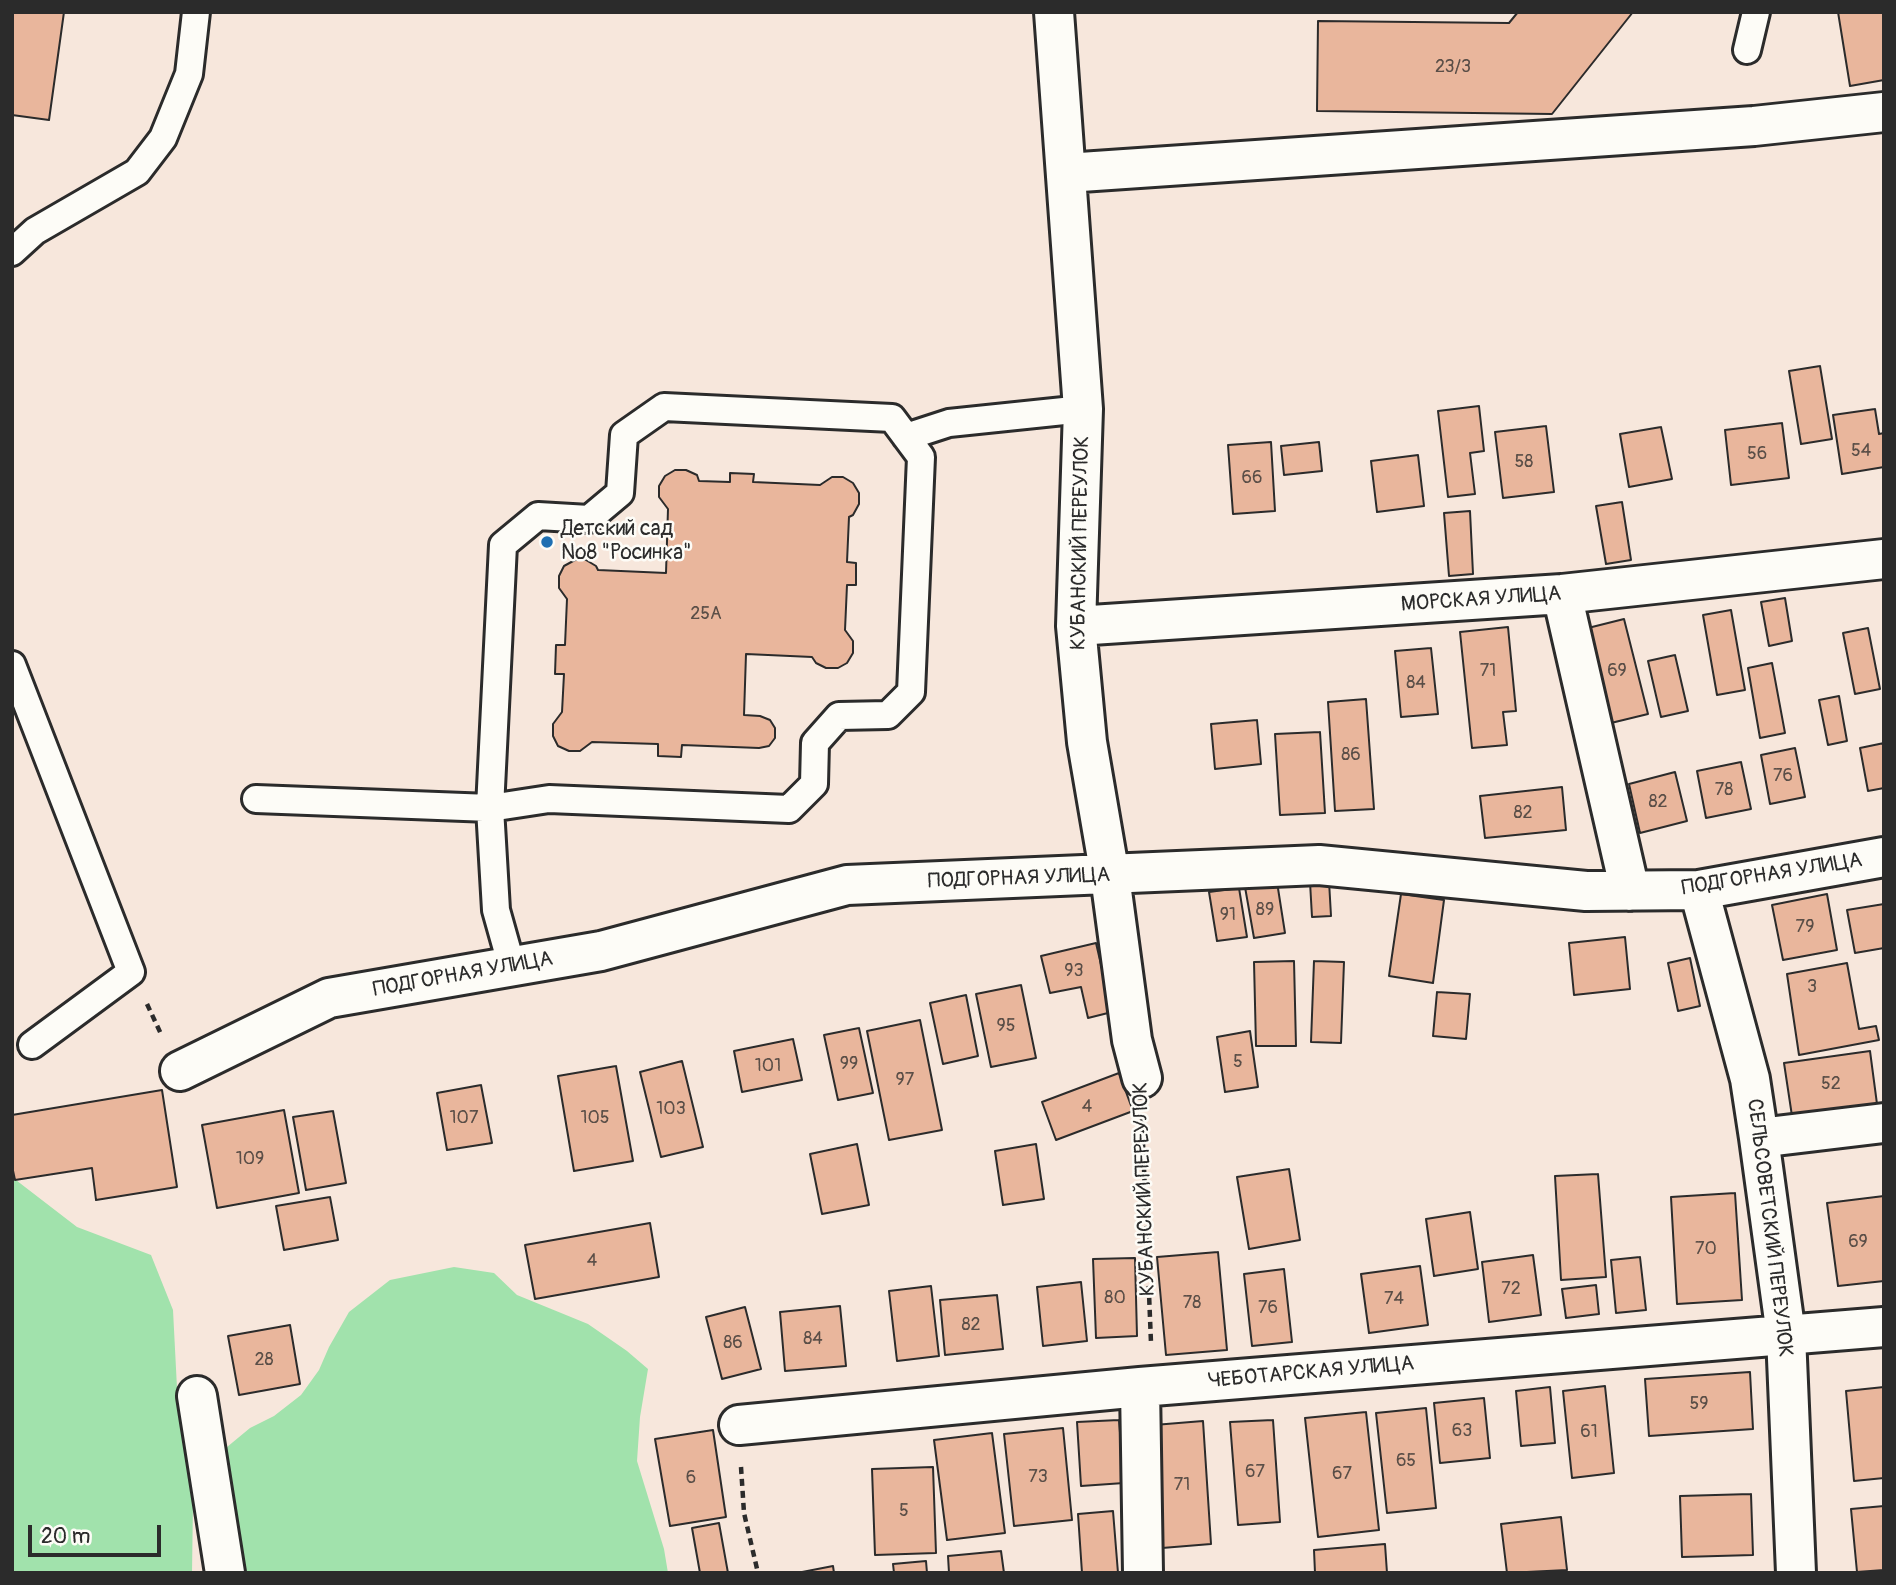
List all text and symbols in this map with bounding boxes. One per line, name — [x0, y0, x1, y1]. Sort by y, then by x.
house number: 23/3 — [1435, 56, 1471, 78]
street label: КУБАНСКИЙ ПЕРЕУЛОК — [1067, 436, 1095, 650]
house number: 54 — [1851, 440, 1871, 462]
house number: 56 — [1747, 443, 1767, 465]
house number: 58 — [1515, 451, 1533, 473]
house number: 66 — [1242, 467, 1262, 489]
place label: Детский сад №8 "Росинка" — [561, 517, 691, 567]
marker: Детский сад №8 "Росинка" — [539, 534, 555, 550]
street label: МОРСКАЯ УЛИЦА — [1400, 582, 1562, 618]
house number: 25А — [690, 603, 722, 625]
house number: 71 — [1480, 660, 1496, 682]
house number: 69 — [1607, 660, 1627, 682]
house number: 84 — [1406, 672, 1426, 694]
house number: 86 — [1341, 744, 1361, 766]
house number: 76 — [1773, 765, 1793, 787]
house number: 78 — [1715, 779, 1733, 801]
house number: 82 — [1648, 791, 1668, 813]
house number: 82 — [1513, 802, 1533, 824]
street label: ПОДГОРНАЯ УЛИЦА — [1680, 848, 1864, 902]
street label: ПОДГОРНАЯ УЛИЦА — [927, 863, 1111, 895]
house number: 89 — [1256, 899, 1274, 921]
house number: 91 — [1220, 904, 1236, 926]
house number: 79 — [1796, 916, 1814, 938]
street label: ПОДГОРНАЯ УЛИЦА — [371, 947, 555, 1003]
house number: 93 — [1064, 960, 1084, 982]
house number: 3 — [1807, 976, 1817, 998]
house number: 95 — [996, 1015, 1016, 1037]
house number: 5 — [1233, 1051, 1243, 1073]
house number: 99 — [840, 1053, 858, 1075]
house number: 101 — [755, 1055, 781, 1077]
house number: 97 — [896, 1069, 914, 1091]
house number: 52 — [1821, 1073, 1841, 1095]
street label: КУБАНСКИЙ ПЕРЕУЛОК — [1129, 1081, 1161, 1297]
house number: 4 — [1082, 1096, 1092, 1118]
street label: СЕЛЬСОВЕТСКИЙ ПЕРЕУЛОК — [1741, 1097, 1797, 1359]
house number: 103 — [656, 1098, 686, 1120]
house number: 107 — [450, 1107, 478, 1129]
house number: 105 — [580, 1107, 610, 1129]
house number: 109 — [236, 1148, 264, 1170]
house number: 69 — [1848, 1231, 1868, 1253]
house number: 70 — [1695, 1238, 1717, 1260]
house number: 4 — [587, 1250, 597, 1272]
house number: 72 — [1501, 1278, 1521, 1300]
house number: 80 — [1104, 1287, 1126, 1309]
house number: 74 — [1384, 1288, 1404, 1310]
house number: 78 — [1183, 1292, 1201, 1314]
house number: 76 — [1258, 1297, 1278, 1319]
house number: 82 — [961, 1314, 981, 1336]
house number: 84 — [803, 1328, 823, 1350]
house number: 86 — [723, 1332, 743, 1354]
house number: 28 — [254, 1349, 274, 1371]
street label: ЧЕБОТАРСКАЯ УЛИЦА — [1207, 1351, 1415, 1395]
house number: 59 — [1689, 1393, 1709, 1415]
house number: 63 — [1452, 1420, 1472, 1442]
house number: 61 — [1580, 1421, 1598, 1443]
house number: 65 — [1396, 1450, 1416, 1472]
house number: 67 — [1245, 1461, 1265, 1483]
house number: 67 — [1332, 1463, 1352, 1485]
house number: 73 — [1028, 1466, 1048, 1488]
house number: 6 — [686, 1467, 696, 1489]
house number: 71 — [1174, 1474, 1190, 1496]
house number: 5 — [899, 1500, 909, 1522]
scale bar — [32, 1512, 164, 1556]
text: 20 m — [41, 1523, 90, 1550]

